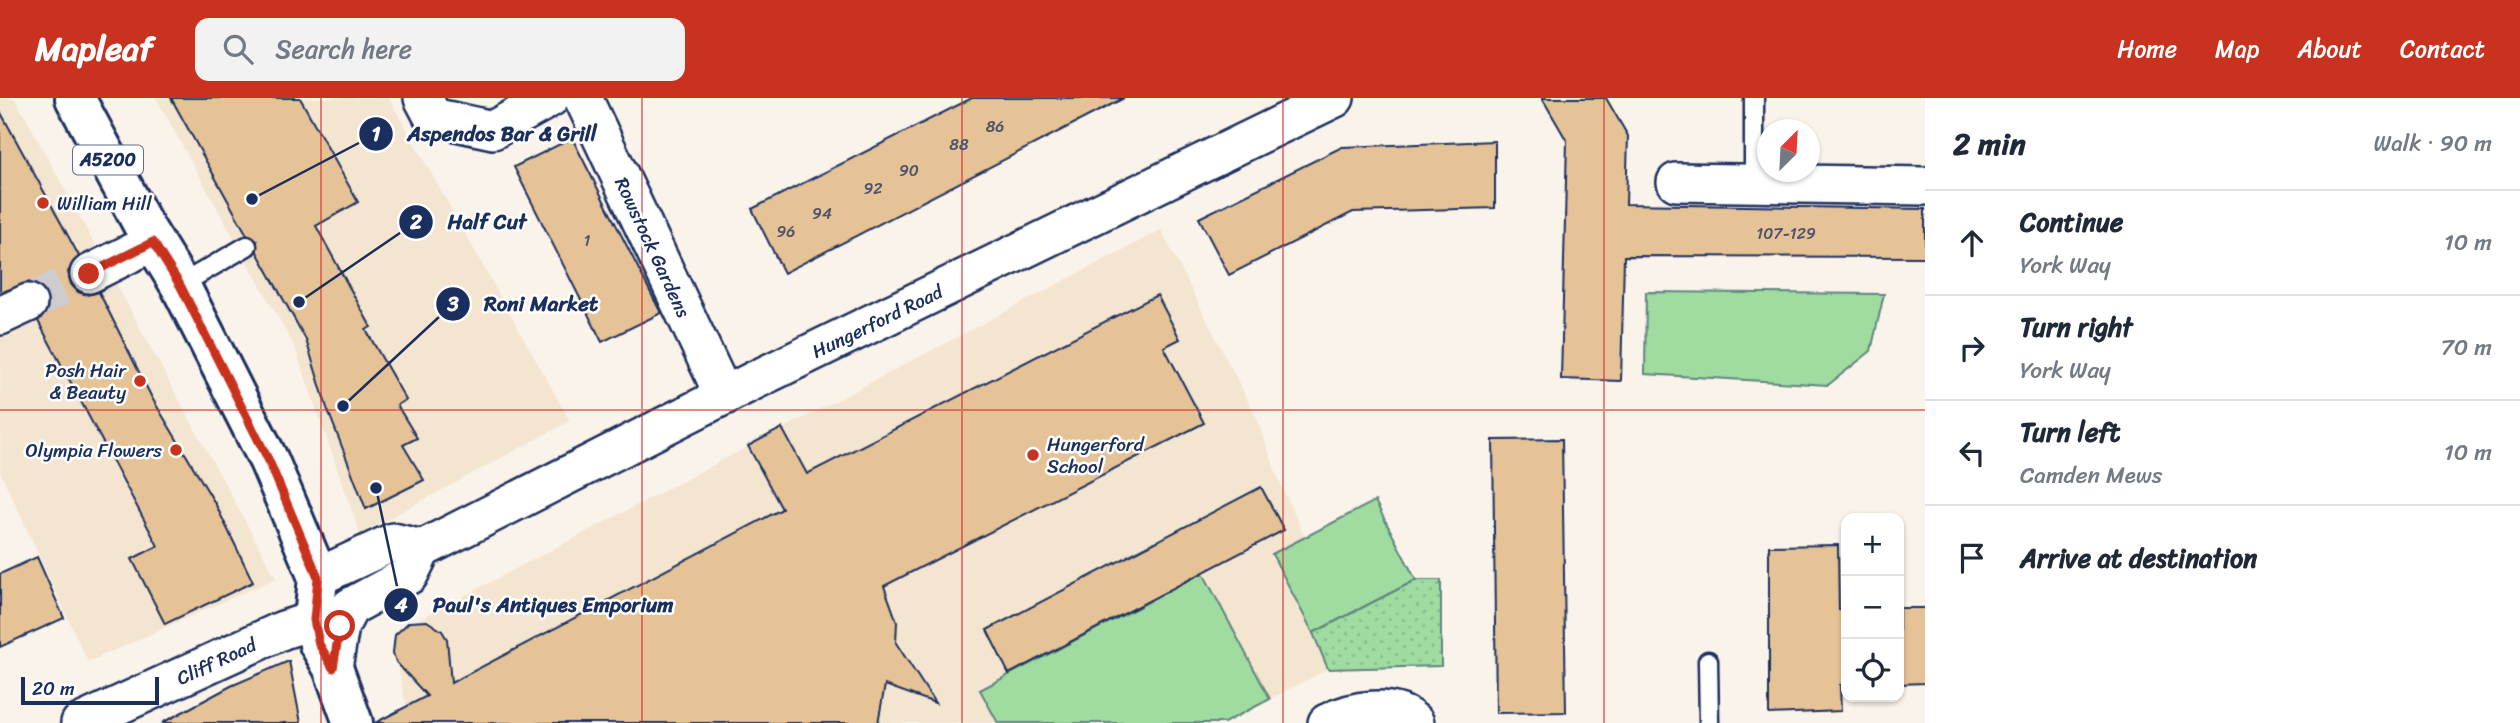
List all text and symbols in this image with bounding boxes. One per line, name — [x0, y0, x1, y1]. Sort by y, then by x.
search box — [195, 18, 685, 81]
text: Mapleaf — [35, 20, 153, 78]
text: Search here — [275, 26, 412, 72]
text: Home — [2117, 28, 2177, 70]
text: Map — [2215, 28, 2259, 70]
text: About — [2297, 28, 2362, 70]
text: Contact — [2400, 28, 2485, 70]
icon: search — [219, 30, 257, 68]
house number: 86 — [986, 112, 1004, 141]
callout: Aspendos Bar & Grill — [358, 113, 611, 155]
text: 1 — [371, 115, 381, 153]
text: Aspendos Bar & Grill — [406, 115, 598, 153]
text: 2 min — [1953, 117, 2026, 171]
north arrow — [1757, 119, 1820, 182]
text: Walk · 90 m — [2374, 123, 2492, 164]
house number: 88 — [949, 130, 969, 159]
road number: A5200 — [73, 146, 143, 174]
house number: 90 — [899, 156, 919, 185]
street label: Rowstock Gardens — [606, 171, 700, 323]
house number: 92 — [863, 174, 883, 203]
place label: William Hill — [57, 187, 152, 220]
marker: William Hill — [35, 195, 51, 211]
house number: 94 — [812, 199, 832, 228]
text: Continue — [2020, 199, 2123, 245]
callout: Half Cut — [399, 201, 541, 243]
text: 2 — [409, 203, 422, 241]
text: Half Cut — [447, 203, 528, 241]
house number: 96 — [777, 217, 795, 246]
house number: 107-129 — [1756, 219, 1816, 248]
text: 10 m — [2444, 222, 2492, 263]
icon: ahead — [1953, 224, 1991, 262]
house number: 1 — [584, 226, 591, 255]
text: York Way — [2020, 245, 2111, 286]
route end — [73, 258, 104, 289]
street label: Hungerford Road — [806, 275, 950, 367]
callout: Roni Market — [436, 283, 611, 325]
text: 3 — [446, 285, 459, 323]
text: Roni Market — [483, 285, 599, 323]
text: Turn right — [2020, 304, 2133, 350]
text: 70 m — [2441, 327, 2492, 368]
icon: right — [1953, 329, 1991, 367]
text: York Way — [2020, 350, 2111, 391]
place label: Posh Hair & Beauty — [45, 354, 127, 409]
marker: Posh Hair & Beauty — [132, 373, 148, 389]
text: Turn left — [2020, 409, 2120, 455]
place label: Hungerford School — [1047, 428, 1146, 483]
text: 10 m — [2444, 432, 2492, 473]
place label: Olympia Flowers — [25, 434, 162, 467]
icon: left — [1953, 434, 1991, 472]
marker: Olympia Flowers — [168, 442, 184, 458]
marker: Hungerford School — [1025, 447, 1041, 463]
text: Camden Mews — [2020, 455, 2162, 496]
map controls — [1841, 513, 1904, 702]
button: + — [1841, 513, 1904, 576]
text: Arrive at destination — [2020, 535, 2257, 581]
icon: arrive — [1953, 539, 1991, 577]
button: − — [1841, 576, 1904, 639]
callout: Paul's Antiques Emporium — [384, 584, 688, 626]
text: 4 — [393, 586, 408, 624]
text: Paul's Antiques Emporium — [433, 586, 674, 624]
route start — [324, 610, 355, 641]
street label: Cliff Road — [171, 628, 264, 694]
button: locate — [1841, 639, 1904, 702]
text: 20 m — [32, 672, 75, 705]
scale bar — [21, 674, 159, 706]

